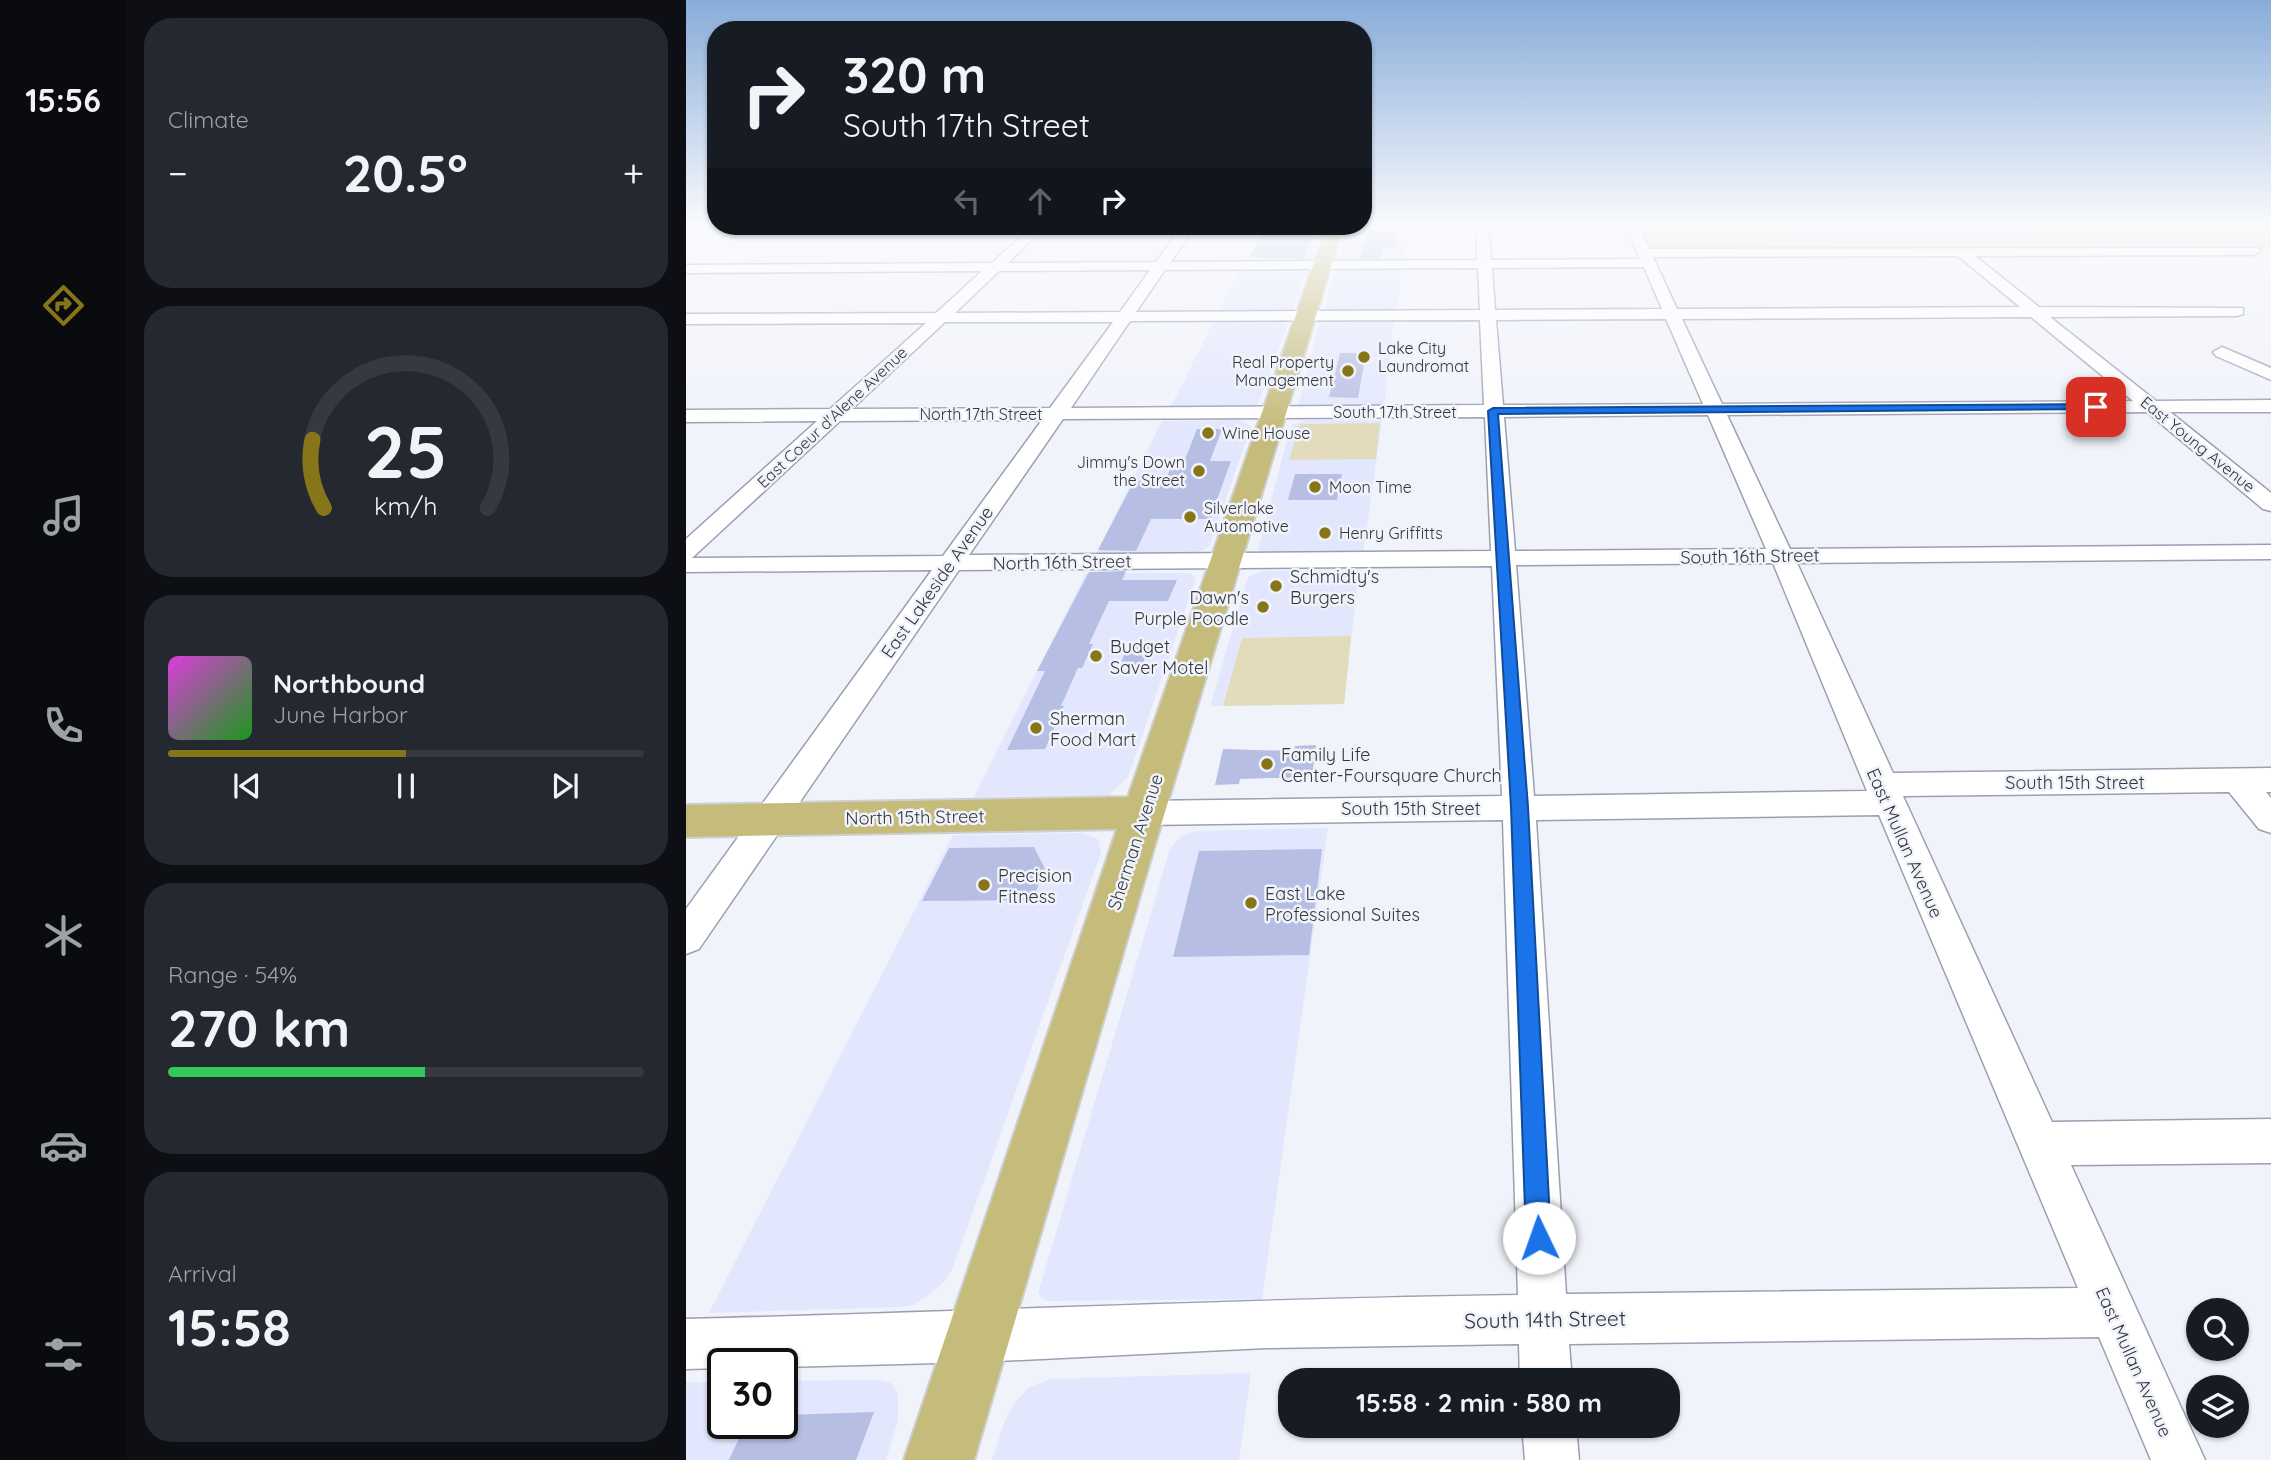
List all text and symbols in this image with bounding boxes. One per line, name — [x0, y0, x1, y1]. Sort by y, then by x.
text: 320 m — [843, 44, 986, 105]
icon: right — [728, 49, 819, 140]
text: 15:56 — [25, 80, 101, 120]
text: Climate — [168, 105, 249, 134]
text: South 17th Street — [843, 105, 1090, 145]
text: 20.5° — [343, 140, 468, 205]
text: − — [168, 149, 188, 197]
text: + — [623, 149, 644, 197]
icon: left — [948, 182, 986, 220]
icon: ahead — [1021, 182, 1059, 220]
icon: right — [1094, 182, 1132, 220]
icon: directions — [39, 281, 88, 330]
place label: Lake City Laundromat — [1378, 338, 1469, 376]
street label: East Coeur d'Alene Avenue — [753, 342, 911, 492]
marker: Lake City Laundromat — [1356, 349, 1372, 365]
place label: Real Property Management — [1232, 352, 1334, 390]
marker: Real Property Management — [1340, 363, 1356, 379]
pin — [2066, 377, 2126, 437]
icon: arrive — [2077, 388, 2115, 426]
street label: East Young Avenue — [2137, 392, 2259, 496]
street label: South 17th Street — [1333, 402, 1457, 422]
street label: North 17th Street — [919, 404, 1043, 424]
text: 25 — [364, 405, 448, 496]
place label: Wine House — [1222, 423, 1310, 443]
marker: Wine House — [1200, 425, 1216, 441]
place label: Jimmy's Down the Street — [1077, 452, 1185, 490]
marker: Jimmy's Down the Street — [1191, 463, 1207, 479]
place label: Moon Time — [1329, 477, 1412, 497]
marker: Moon Time — [1307, 479, 1323, 495]
text: km/h — [374, 489, 438, 520]
icon: music — [39, 491, 88, 540]
place label: Silverlake Automotive — [1204, 498, 1289, 536]
street label: East Lakeside Avenue — [876, 502, 998, 662]
marker: Silverlake Automotive — [1182, 509, 1198, 525]
place label: Henry Griffitts — [1339, 523, 1443, 543]
marker: Henry Griffitts — [1317, 525, 1333, 541]
street label: South 16th Street — [1680, 543, 1820, 569]
street label: North 16th Street — [992, 549, 1132, 575]
place label: Schmidty's Burgers — [1290, 565, 1379, 609]
marker: Schmidty's Burgers — [1268, 578, 1284, 594]
place label: Dawn's Purple Poodle — [1134, 586, 1249, 630]
marker: Dawn's Purple Poodle — [1255, 599, 1271, 615]
place label: Budget Saver Motel — [1110, 635, 1208, 679]
marker: Budget Saver Motel — [1088, 648, 1104, 664]
text: Northbound — [273, 667, 425, 700]
text: June Harbor — [273, 700, 408, 729]
icon: phone — [39, 701, 88, 750]
place label: Sherman Food Mart — [1050, 707, 1136, 751]
marker: Sherman Food Mart — [1028, 720, 1044, 736]
place label: Family Life Center-Foursquare Church — [1281, 743, 1502, 787]
marker: Family Life Center-Foursquare Church — [1259, 756, 1275, 772]
street label: East Mullan Avenue — [1862, 764, 1948, 922]
icon: previous — [228, 767, 266, 805]
icon: pause — [387, 767, 425, 805]
icon: next — [546, 767, 584, 805]
street label: Sherman Avenue — [1102, 771, 1168, 913]
street label: South 15th Street — [2005, 771, 2145, 794]
street label: South 15th Street — [1341, 797, 1481, 820]
street label: North 15th Street — [845, 804, 985, 830]
place label: Precision Fitness — [998, 864, 1072, 908]
marker: Precision Fitness — [976, 877, 992, 893]
place label: East Lake Professional Suites — [1265, 882, 1420, 926]
marker: East Lake Professional Suites — [1243, 895, 1259, 911]
icon: climate — [39, 911, 88, 960]
text: Range · 54% — [168, 960, 297, 989]
text: 270 km — [168, 995, 350, 1060]
icon: car — [39, 1121, 88, 1170]
position arrow — [1502, 1201, 1576, 1275]
text: Arrival — [168, 1259, 237, 1288]
street label: East Mullan Avenue — [2091, 1283, 2177, 1441]
text: 15:58 — [168, 1294, 291, 1359]
map controls — [2186, 1298, 2249, 1438]
button: search — [2186, 1298, 2249, 1361]
street label: South 14th Street — [1464, 1305, 1626, 1333]
icon: filters — [39, 1330, 88, 1379]
speed limit sign: 30 — [707, 1348, 798, 1439]
button: layers — [2186, 1375, 2249, 1438]
text: 15:58 · 2 min · 580 m — [1356, 1386, 1602, 1419]

